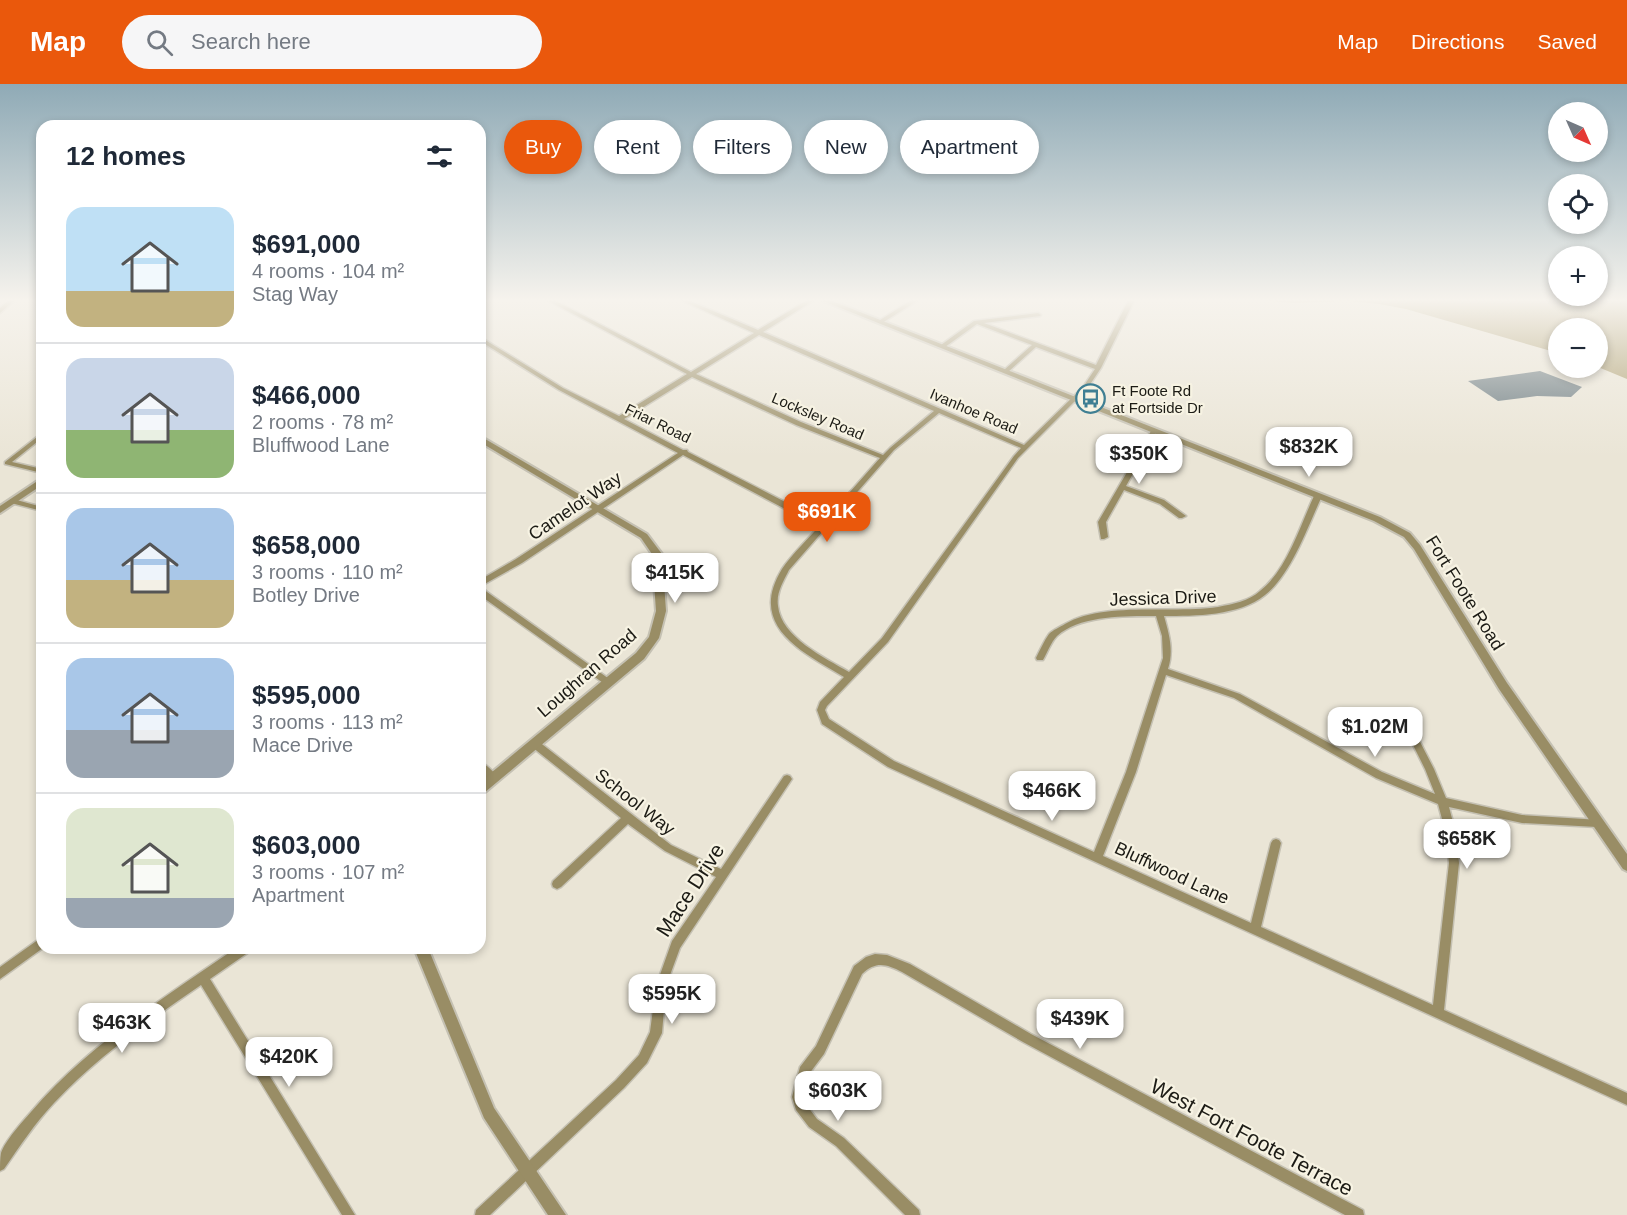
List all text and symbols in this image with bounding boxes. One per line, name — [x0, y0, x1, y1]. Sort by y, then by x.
search box — [122, 15, 542, 69]
text: Map — [30, 26, 86, 57]
icon: search — [143, 26, 176, 59]
text: Search here — [191, 29, 311, 54]
text: Map — [1337, 30, 1378, 53]
text: Directions — [1411, 30, 1504, 53]
text: Saved — [1537, 30, 1597, 53]
north arrow — [1548, 102, 1608, 162]
map controls — [1548, 102, 1608, 378]
chip: Buy — [504, 120, 582, 174]
chip: Rent — [594, 120, 681, 174]
chip: Filters — [693, 120, 792, 174]
chip: New — [804, 120, 888, 174]
chip: Apartment — [900, 120, 1039, 174]
icon: filters — [423, 140, 456, 173]
text: 12 homes — [66, 141, 186, 171]
button: locate — [1548, 174, 1608, 234]
text: $691,000 — [252, 229, 360, 259]
icon: home — [114, 231, 186, 303]
button: + — [1548, 246, 1608, 306]
text: 4 rooms · 104 m² — [252, 260, 404, 282]
text: Stag Way — [252, 283, 338, 305]
button: − — [1548, 318, 1608, 378]
text: $466,000 — [252, 380, 360, 410]
icon: home — [114, 382, 186, 454]
place label: Ft Foote Rd at Fortside Dr — [1112, 382, 1203, 416]
bus stop icon: Ft Foote Rd at Fortside Dr — [1075, 383, 1107, 415]
street label: Ivanhoe Road — [928, 385, 1020, 437]
street label: Locksley Road — [769, 389, 867, 443]
street label: Friar Road — [622, 400, 694, 446]
text: 2 rooms · 78 m² — [252, 411, 393, 433]
pin: $832K — [1267, 427, 1351, 478]
text: Bluffwood Lane — [252, 434, 390, 456]
pin: $350K — [1097, 434, 1181, 485]
text: $832K — [1280, 435, 1338, 457]
text: $350K — [1110, 442, 1168, 464]
street label: Camelot Way — [525, 468, 625, 544]
pin: $691K — [785, 492, 869, 543]
text: $691K — [798, 500, 856, 522]
text: $658,000 — [252, 530, 360, 560]
icon: home — [114, 532, 186, 604]
street label: Fort Foote Road — [1422, 532, 1508, 654]
pin: $415K — [633, 553, 717, 604]
text: 3 rooms · 110 m² — [252, 561, 403, 583]
text: $415K — [646, 561, 704, 583]
text: Botley Drive — [252, 584, 360, 606]
street label: Jessica Drive — [1109, 586, 1217, 610]
street label: Loughran Road — [534, 625, 640, 721]
text: $595,000 — [252, 680, 360, 710]
icon: home — [114, 682, 186, 754]
pin: $1.02M — [1326, 707, 1424, 758]
text: 3 rooms · 113 m² — [252, 711, 403, 733]
text: $1.02M — [1342, 715, 1408, 737]
text: Mace Drive — [252, 734, 353, 756]
street label: School Way — [591, 765, 679, 839]
pin: $466K — [1010, 771, 1094, 822]
text: $466K — [1023, 779, 1081, 801]
pin: $658K — [1425, 819, 1509, 870]
text: $658K — [1438, 827, 1496, 849]
text: $603,000 — [252, 830, 360, 860]
icon: home — [114, 832, 186, 904]
street label: Bluffwood Lane — [1112, 838, 1232, 908]
street label: Mace Drive — [651, 839, 729, 941]
text: 3 rooms · 107 m² — [252, 861, 404, 883]
text: Apartment — [252, 884, 344, 906]
pin: $595K — [630, 974, 714, 1025]
text: $595K — [643, 982, 701, 1004]
pin: $439K — [1038, 999, 1122, 1050]
pin: $463K — [80, 1003, 164, 1054]
text: $439K — [1051, 1007, 1109, 1029]
text: $463K — [93, 1011, 151, 1033]
pin: $420K — [247, 1037, 331, 1088]
text: $420K — [260, 1045, 318, 1067]
pin: $603K — [796, 1071, 880, 1122]
street label: West Fort Foote Terrace — [1147, 1074, 1357, 1200]
text: $603K — [809, 1079, 867, 1101]

